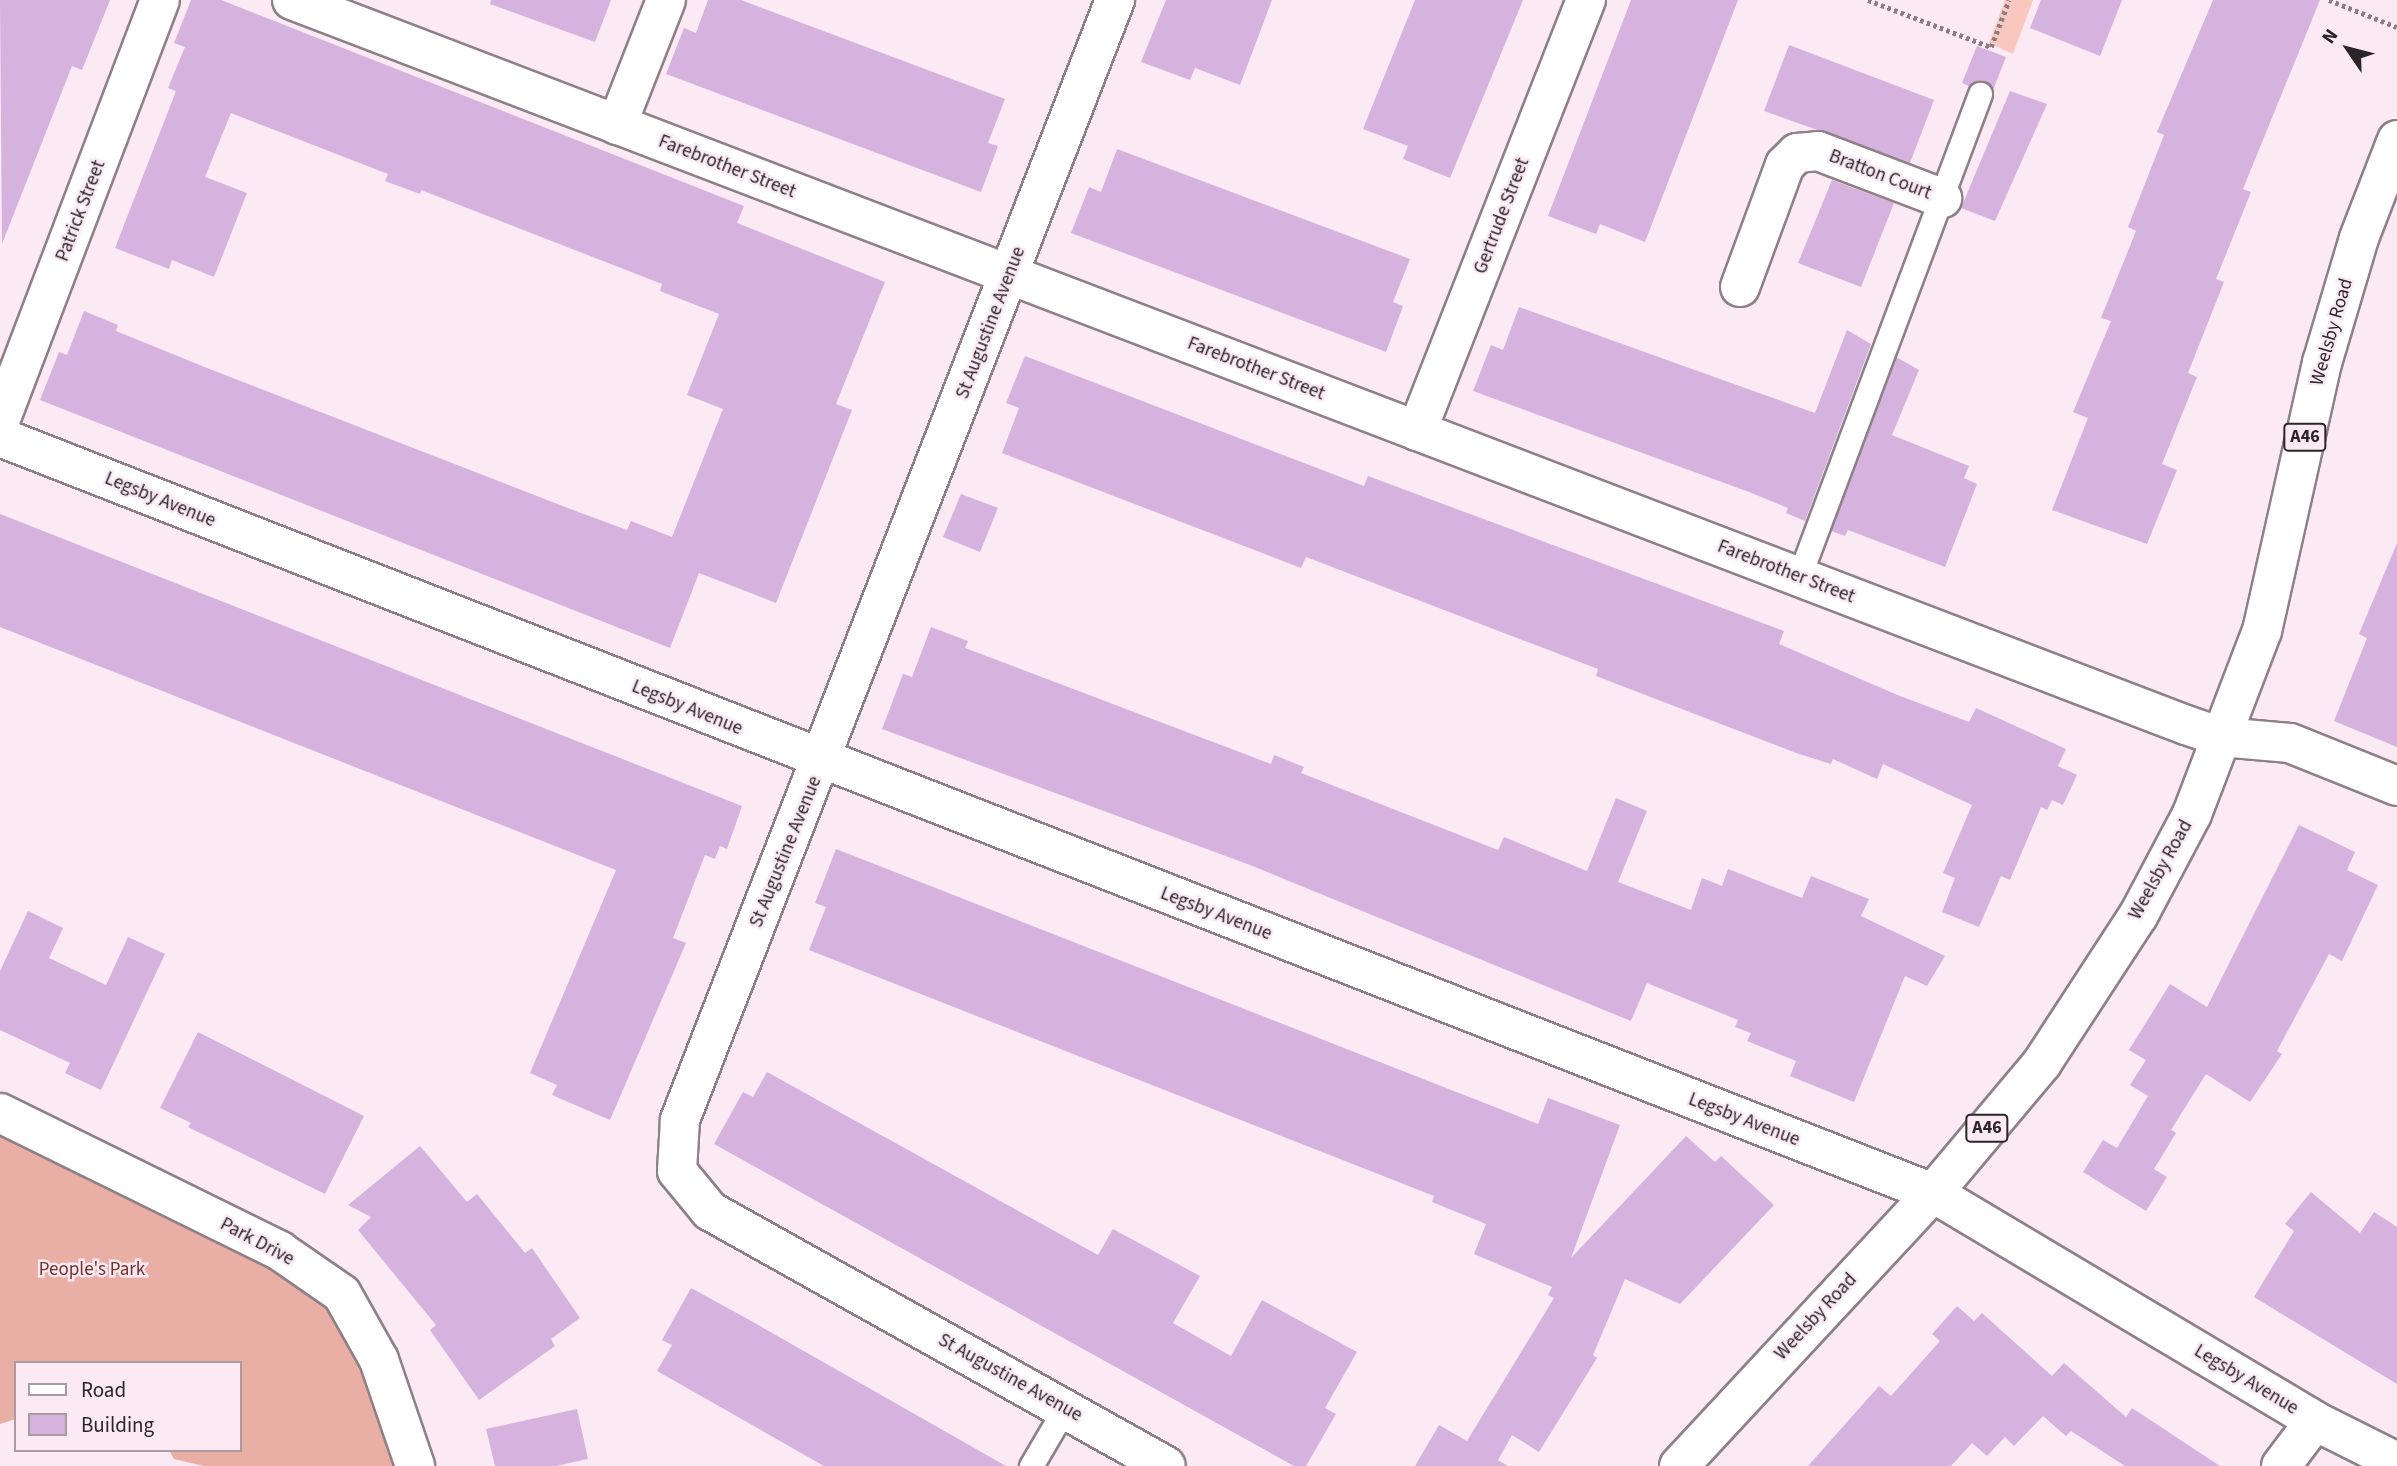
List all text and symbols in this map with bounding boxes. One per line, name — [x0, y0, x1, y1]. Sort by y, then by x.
north arrow — [2313, 14, 2383, 84]
text: N — [2316, 24, 2345, 50]
street label: Farebrother Street — [655, 130, 799, 204]
street label: Bratton Court — [1826, 145, 1934, 205]
street label: Gertrude Street — [1469, 155, 1535, 277]
street label: Patrick Street — [51, 157, 111, 265]
street label: St Augustine Avenue — [951, 244, 1031, 402]
street label: Weelsby Road — [2306, 276, 2358, 388]
street label: Farebrother Street — [1184, 332, 1328, 406]
road number: A46 — [2282, 422, 2328, 452]
street label: Legsby Avenue — [101, 467, 219, 533]
street label: Farebrother Street — [1714, 535, 1858, 609]
street label: Legsby Avenue — [628, 675, 746, 741]
street label: St Augustine Avenue — [745, 773, 827, 931]
street label: Weelsby Road — [2124, 816, 2198, 924]
street label: Legsby Avenue — [1157, 882, 1275, 946]
street label: Legsby Avenue — [1685, 1088, 1803, 1152]
road number: A46 — [1964, 1114, 2010, 1142]
street label: Park Drive — [216, 1213, 298, 1271]
park label: People's Park — [39, 1259, 145, 1281]
street label: Weelsby Road — [1770, 1269, 1862, 1365]
street label: St Augustine Avenue — [934, 1329, 1086, 1427]
street label: Legsby Avenue — [2190, 1340, 2302, 1420]
legend — [14, 1361, 242, 1452]
text: Road — [81, 1375, 126, 1405]
text: Building — [81, 1410, 154, 1440]

